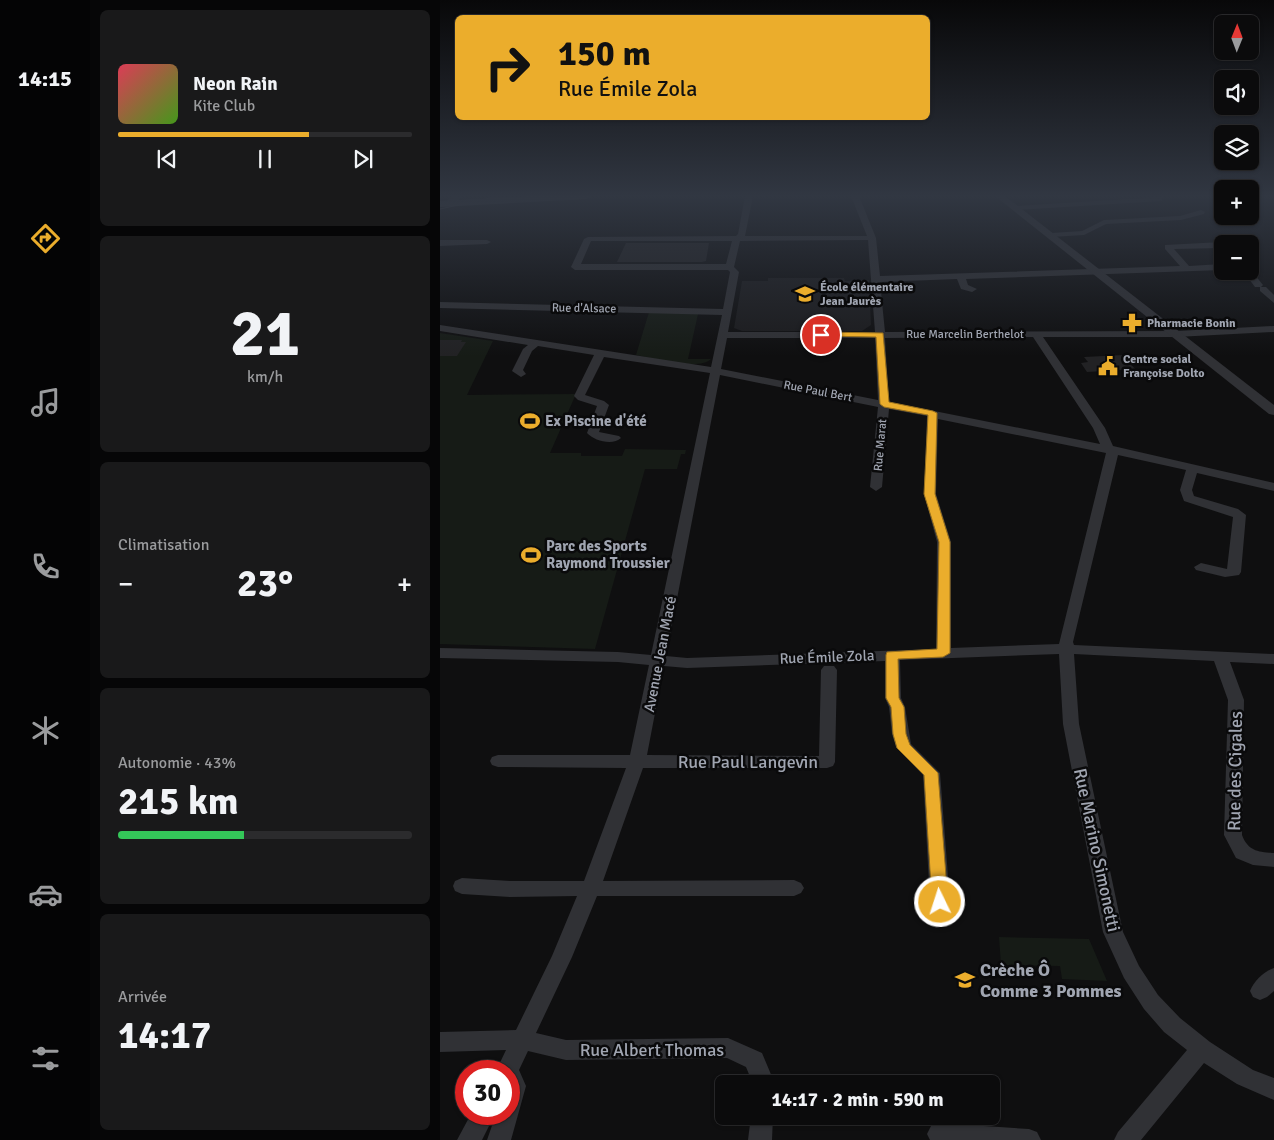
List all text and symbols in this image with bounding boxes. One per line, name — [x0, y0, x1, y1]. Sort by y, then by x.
north arrow — [1214, 15, 1259, 60]
map controls — [1214, 15, 1259, 280]
text: 150 m — [558, 32, 651, 75]
icon: right — [475, 35, 540, 100]
text: 14:15 — [18, 65, 72, 92]
button: sound — [1214, 70, 1259, 115]
text: Neon Rain — [193, 72, 278, 96]
text: Rue Émile Zola — [558, 75, 697, 102]
text: Kite Club — [193, 96, 255, 116]
button: layers — [1214, 125, 1259, 170]
icon: previous — [153, 145, 181, 173]
icon: pause — [251, 145, 279, 173]
icon: next — [349, 145, 377, 173]
button: + — [1214, 180, 1259, 225]
icon: directions — [28, 221, 63, 256]
button: − — [1214, 235, 1259, 280]
place label: École élémentaire Jean Jaurès — [820, 280, 914, 309]
school or university icon: École élémentaire Jean Jaurès — [794, 283, 816, 305]
text: 21 — [230, 294, 300, 374]
street label: Rue d'Alsace — [552, 300, 616, 317]
pharmacy icon: Pharmacie Bonin — [1121, 312, 1143, 334]
pin — [800, 314, 842, 356]
place label: Pharmacie Bonin — [1147, 316, 1236, 331]
icon: arrive — [807, 321, 835, 349]
street label: Rue Marcelin Berthelot — [906, 327, 1024, 342]
place label: Centre social Françoise Dolto — [1123, 352, 1204, 381]
public building icon: Centre social Françoise Dolto — [1097, 355, 1119, 377]
text: km/h — [247, 367, 283, 387]
street label: Rue Paul Bert — [782, 377, 854, 405]
icon: music — [28, 385, 63, 420]
sports icon: Ex Piscine d'été — [519, 410, 541, 432]
place label: Ex Piscine d'été — [545, 412, 647, 430]
street label: Rue Marat — [871, 418, 890, 472]
text: Climatisation — [118, 535, 209, 555]
place label: Parc des Sports Raymond Troussier — [546, 537, 670, 572]
sports icon: Parc des Sports Raymond Troussier — [520, 544, 542, 566]
icon: phone — [28, 549, 63, 584]
text: 23° — [237, 560, 293, 607]
text: − — [118, 567, 133, 601]
text: + — [397, 567, 412, 601]
street label: Avenue Jean Macé — [640, 595, 680, 713]
street label: Rue Émile Zola — [779, 645, 875, 668]
street label: Rue des Cigales — [1223, 711, 1247, 831]
icon: climate — [28, 713, 63, 748]
street label: Rue Paul Langevin — [678, 751, 818, 773]
text: Autonomie · 43% — [118, 753, 236, 773]
street label: Rue Marino Simonetti — [1069, 766, 1125, 934]
text: 215 km — [118, 778, 239, 825]
position arrow — [913, 875, 965, 927]
icon: car — [28, 877, 63, 912]
place label: Crèche Ô Comme 3 Pommes — [980, 959, 1122, 1002]
school or university icon: Crèche Ô Comme 3 Pommes — [954, 969, 976, 991]
text: Arrivée — [118, 987, 167, 1007]
text: 14:17 — [118, 1012, 211, 1059]
street label: Rue Albert Thomas — [580, 1039, 724, 1061]
icon: filters — [28, 1041, 63, 1076]
speed limit sign: 30 — [455, 1060, 520, 1125]
text: 14:17 · 2 min · 590 m — [771, 1088, 944, 1112]

